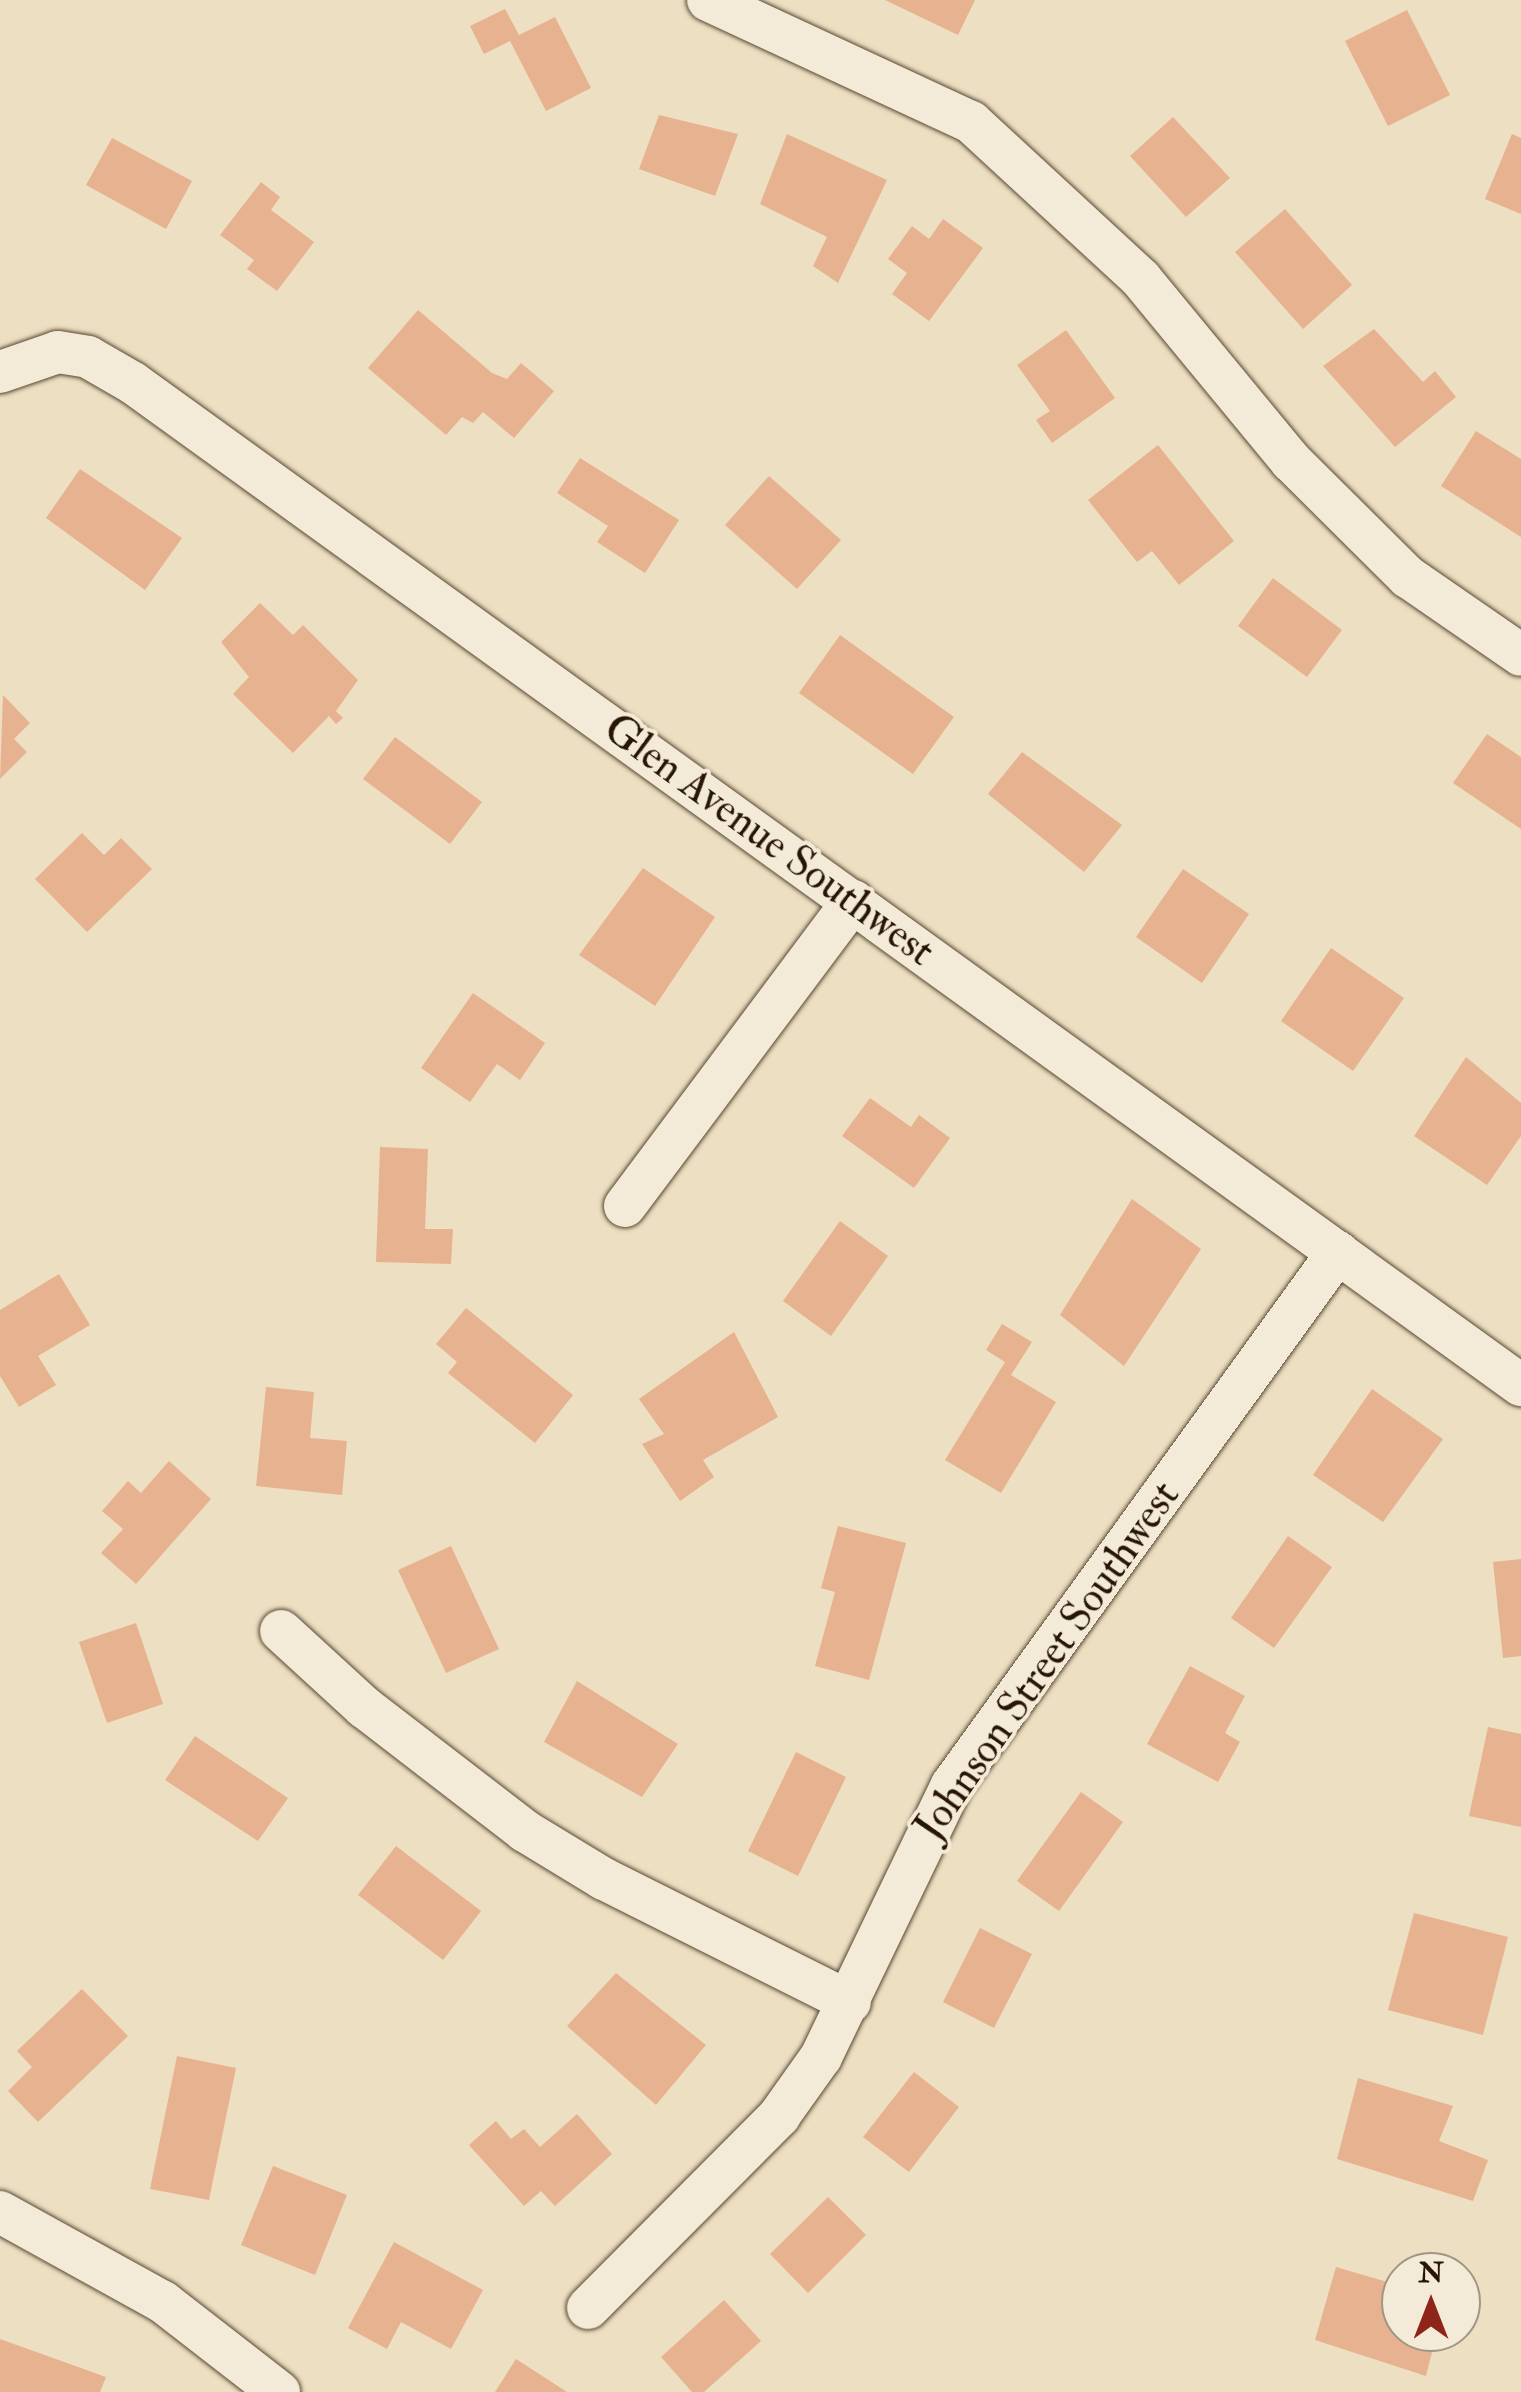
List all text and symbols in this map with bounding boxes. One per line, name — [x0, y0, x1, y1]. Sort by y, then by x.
street label: Glen Avenue Southwest — [594, 703, 944, 977]
street label: Johnson Street Southwest — [904, 1472, 1190, 1850]
north arrow — [1381, 2252, 1481, 2352]
text: N — [1418, 2256, 1444, 2291]

